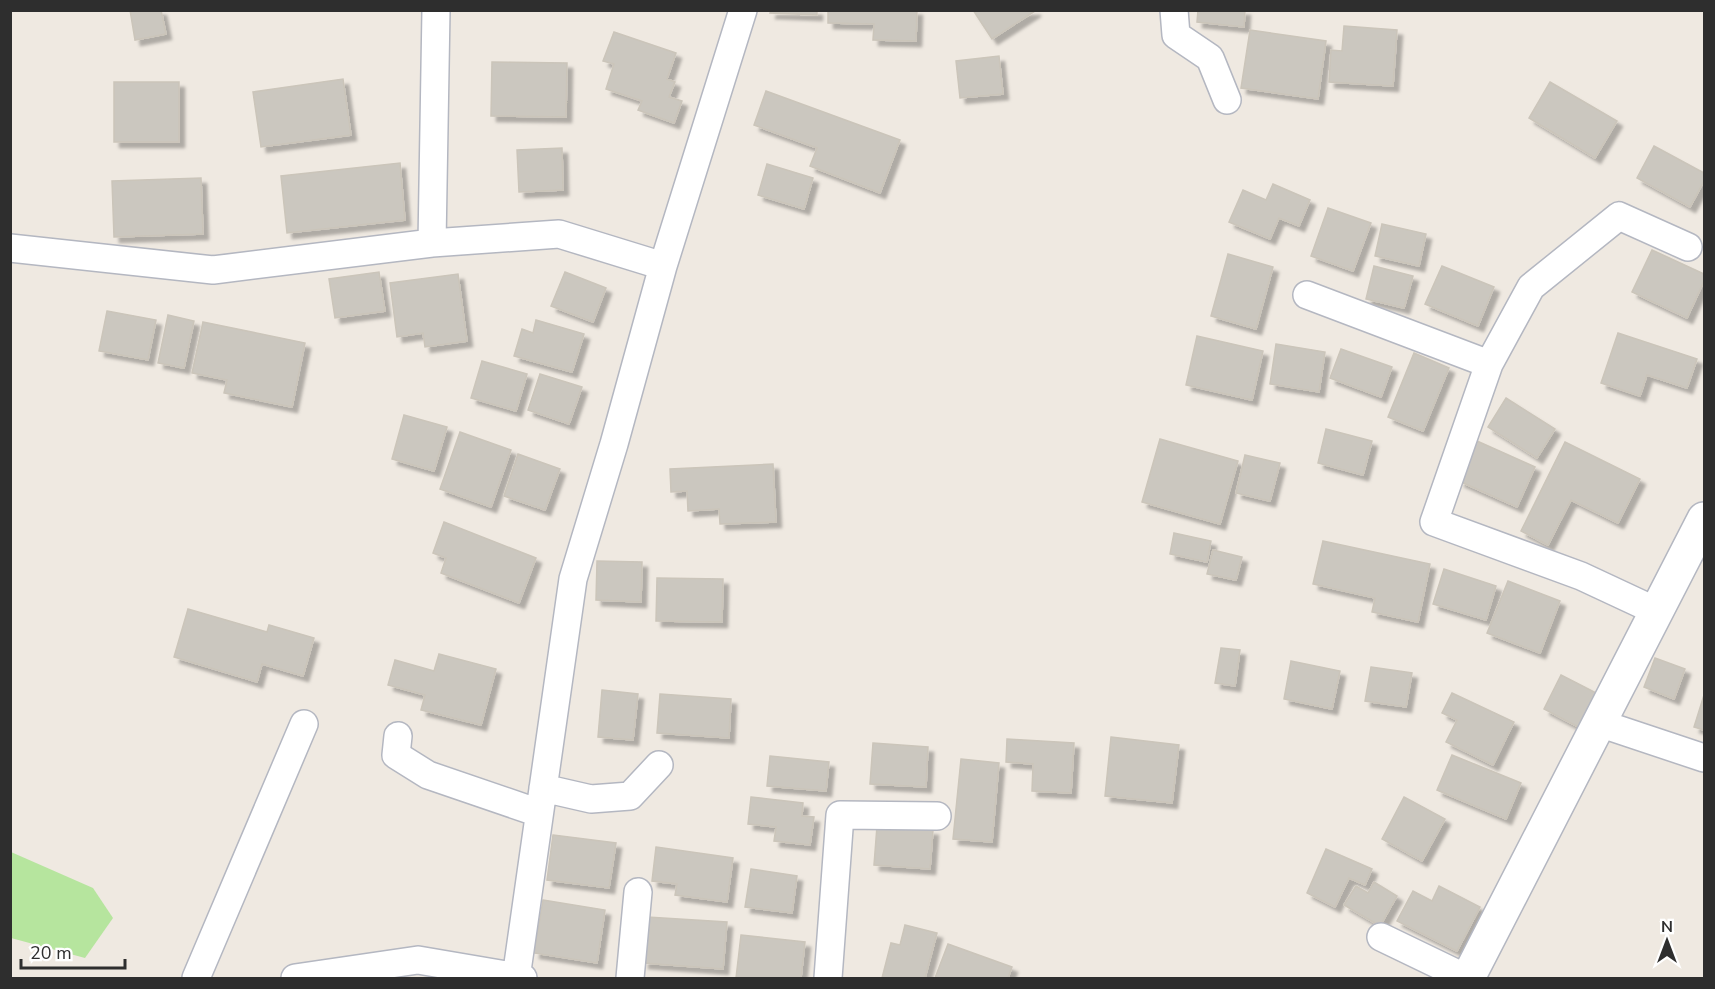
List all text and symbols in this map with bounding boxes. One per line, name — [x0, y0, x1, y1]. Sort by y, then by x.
north arrow — [1637, 911, 1697, 971]
text: N — [1661, 916, 1673, 938]
scale bar — [21, 932, 124, 970]
text: 20 m — [30, 941, 72, 965]

